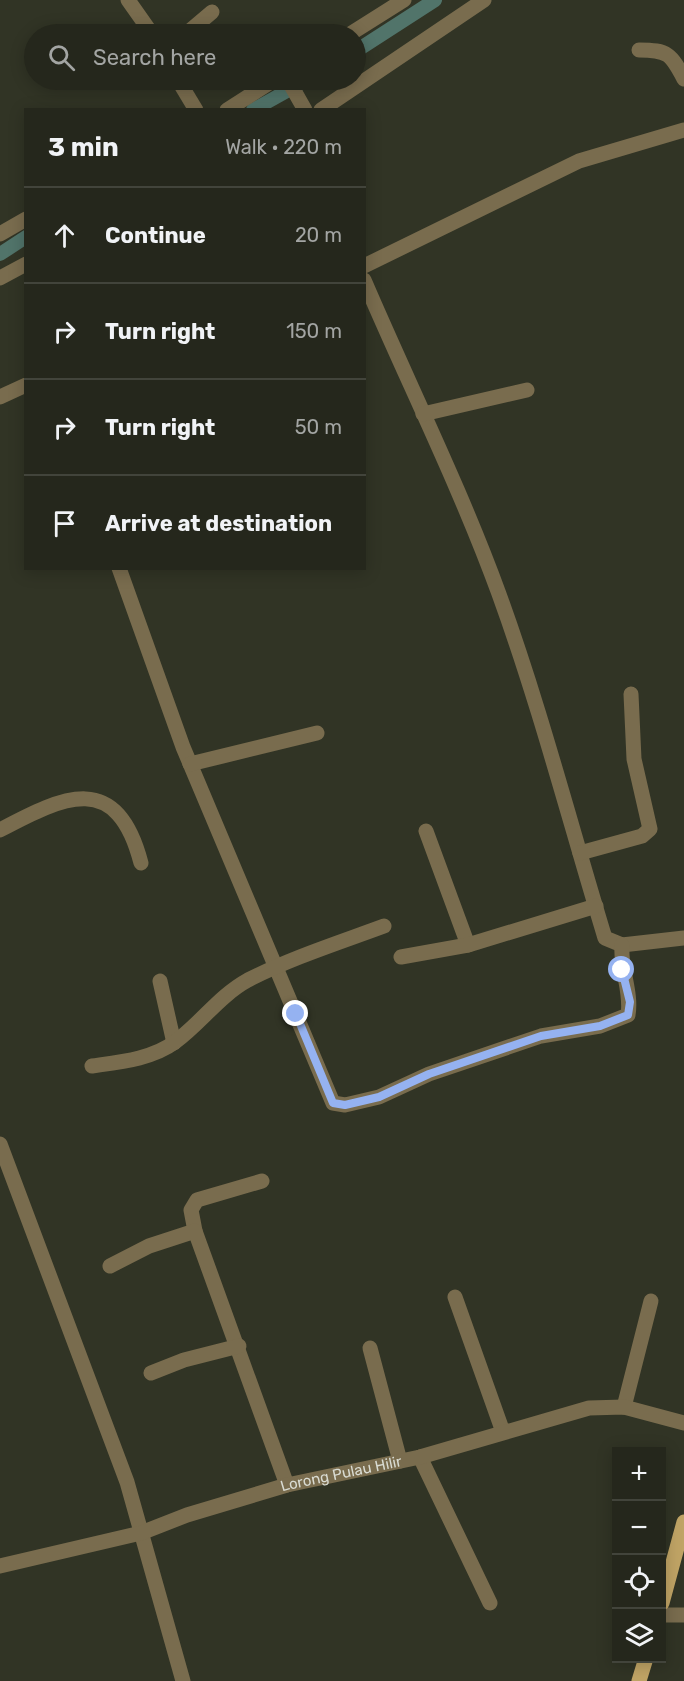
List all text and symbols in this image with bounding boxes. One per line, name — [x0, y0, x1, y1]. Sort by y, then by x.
search box — [24, 24, 366, 90]
icon: search — [45, 41, 78, 74]
text: Search here — [93, 44, 216, 71]
text: 3 min — [48, 132, 119, 163]
text: Walk · 220 m — [225, 135, 342, 159]
icon: ahead — [48, 219, 81, 252]
text: Continue — [105, 222, 206, 249]
text: 20 m — [295, 223, 342, 247]
icon: right — [48, 315, 81, 348]
text: Turn right — [105, 318, 215, 345]
text: 150 m — [286, 319, 342, 343]
icon: right — [48, 411, 81, 444]
text: Turn right — [105, 414, 215, 441]
text: 50 m — [295, 415, 342, 439]
icon: arrive — [48, 507, 81, 540]
text: Arrive at destination — [105, 510, 332, 537]
route start — [608, 956, 634, 982]
route end — [282, 1000, 308, 1026]
map controls — [612, 1447, 666, 1663]
button: + — [612, 1447, 666, 1501]
street label: Lorong Pulau Hilir — [278, 1452, 404, 1495]
button: − — [612, 1501, 666, 1555]
button: locate — [612, 1555, 666, 1609]
button: layers — [612, 1609, 666, 1663]

